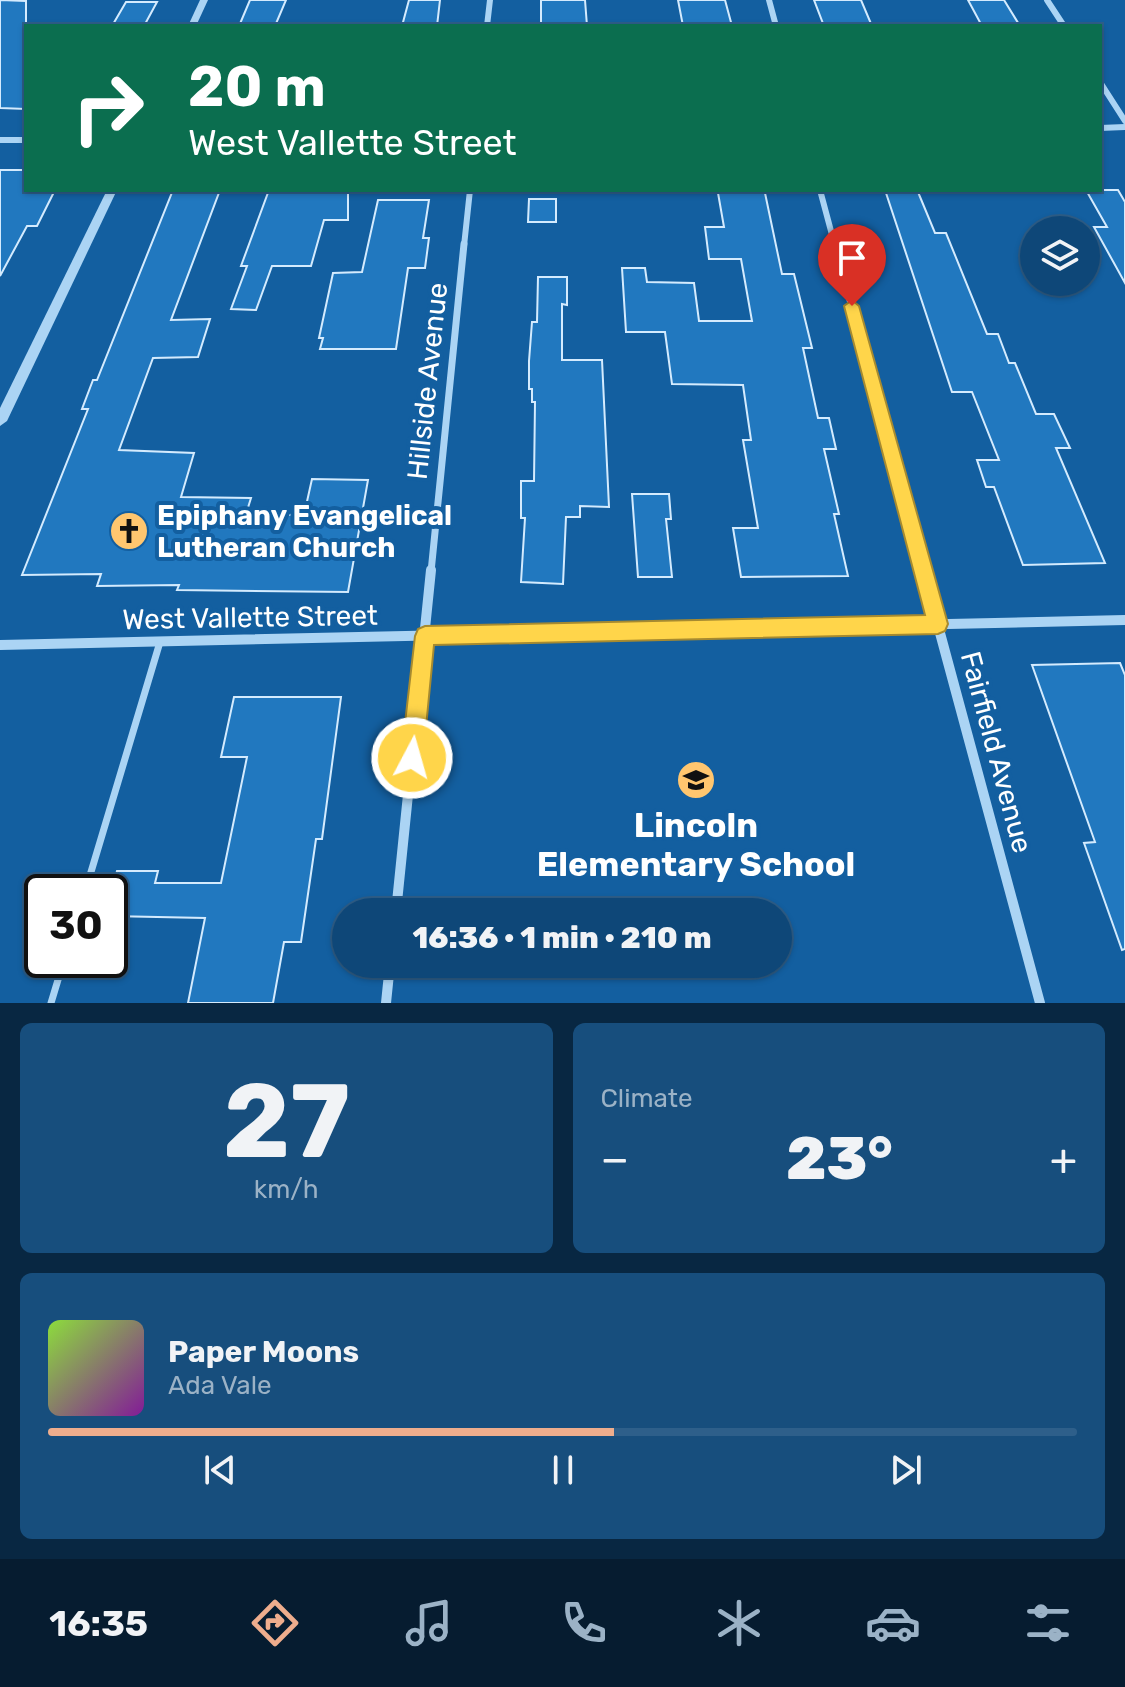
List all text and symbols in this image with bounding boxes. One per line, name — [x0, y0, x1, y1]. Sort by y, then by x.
text: 20 m — [188, 54, 326, 120]
icon: right — [56, 56, 160, 160]
text: West Vallette Street — [188, 121, 517, 164]
map controls — [1020, 216, 1100, 296]
button: layers — [1020, 216, 1100, 296]
pin — [818, 224, 886, 306]
icon: arrive — [830, 236, 874, 280]
street label: Hillside Avenue — [401, 281, 454, 481]
place label: Epiphany Evangelical Lutheran Church — [157, 499, 452, 564]
church icon: Epiphany Evangelical Lutheran Church — [108, 510, 150, 552]
street label: West Vallette Street — [122, 599, 378, 636]
street label: Fairfield Avenue — [954, 648, 1039, 856]
position arrow — [370, 716, 454, 800]
school or university icon: Lincoln Elementary School — [675, 759, 717, 801]
place label: Lincoln Elementary School — [537, 805, 855, 885]
speed limit sign: 30 — [24, 874, 128, 978]
text: 16:36 · 1 min · 210 m — [413, 920, 711, 956]
text: 27 — [223, 1060, 350, 1183]
text: Climate — [601, 1083, 693, 1114]
text: 23° — [786, 1123, 893, 1194]
text: − — [601, 1133, 629, 1185]
text: + — [1050, 1133, 1077, 1185]
text: km/h — [254, 1174, 319, 1205]
text: Paper Moons — [168, 1334, 359, 1370]
text: Ada Vale — [168, 1370, 272, 1401]
icon: previous — [198, 1448, 242, 1492]
icon: pause — [541, 1448, 585, 1492]
icon: next — [884, 1448, 928, 1492]
icon: directions — [247, 1595, 303, 1651]
icon: music — [401, 1595, 457, 1651]
icon: phone — [556, 1595, 612, 1651]
icon: climate — [711, 1595, 767, 1651]
icon: car — [865, 1595, 921, 1651]
icon: filters — [1020, 1595, 1076, 1651]
text: 16:35 — [49, 1602, 148, 1645]

